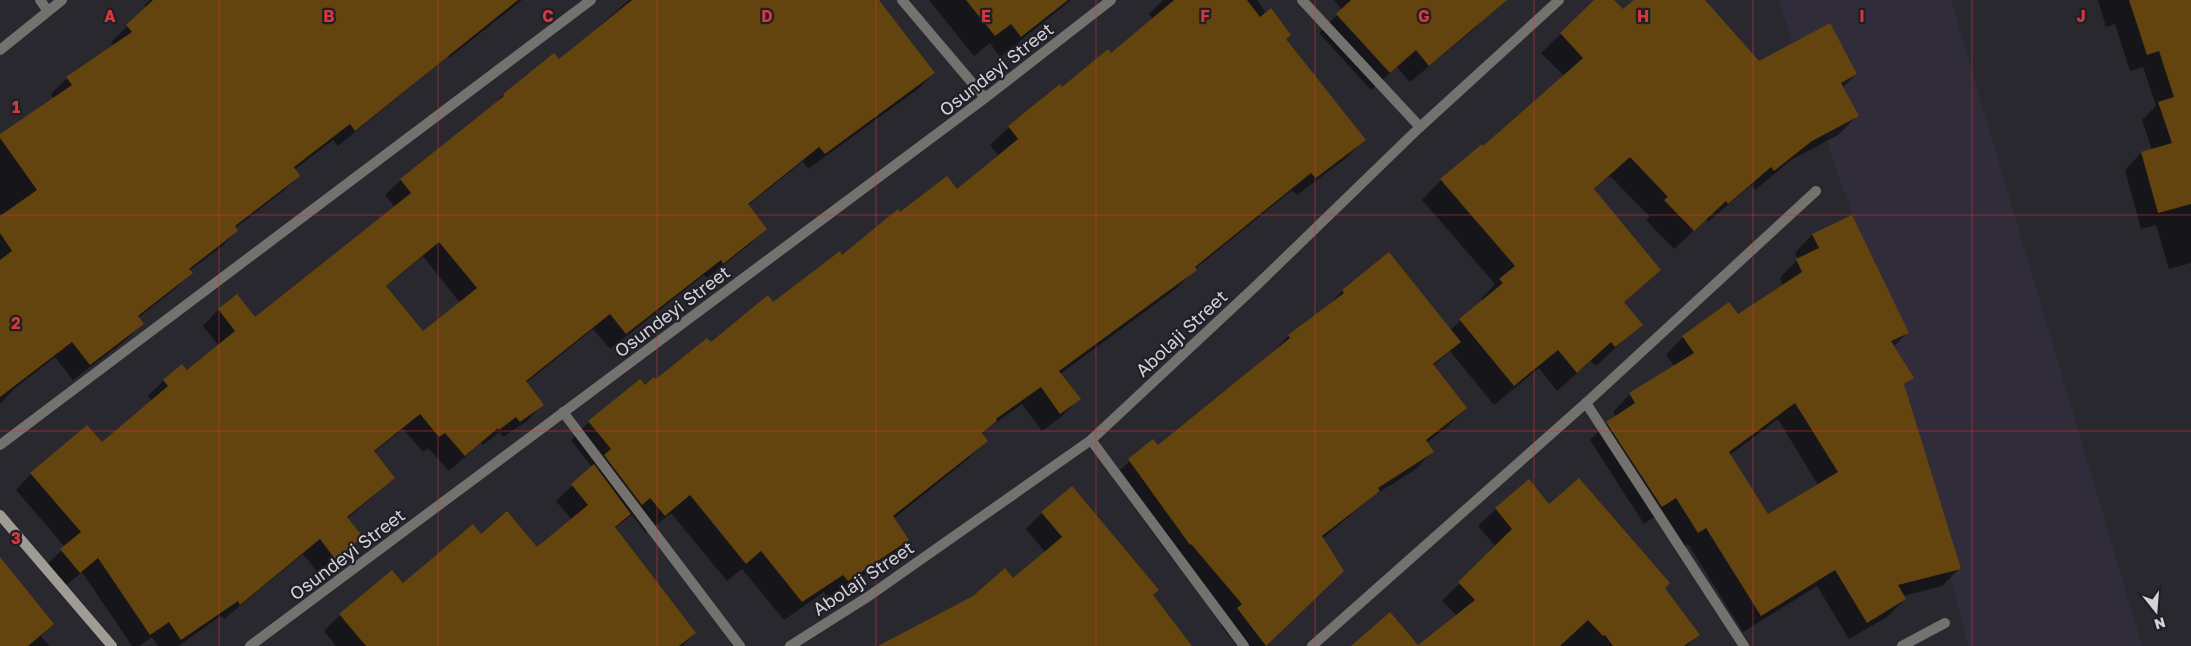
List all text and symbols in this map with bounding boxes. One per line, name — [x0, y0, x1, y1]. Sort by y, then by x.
text: A — [104, 6, 116, 26]
text: B — [323, 6, 335, 26]
text: C — [542, 6, 554, 26]
text: D — [761, 6, 773, 26]
text: E — [981, 6, 991, 26]
text: F — [1200, 6, 1210, 26]
text: G — [1418, 6, 1430, 26]
text: H — [1637, 6, 1649, 26]
text: I — [1859, 6, 1865, 26]
text: J — [2076, 6, 2086, 26]
street label: Osundeyi Street — [935, 18, 1057, 120]
text: 1 — [12, 97, 20, 117]
street label: Osundeyi Street — [610, 260, 734, 362]
street label: Abolaji Street — [1131, 285, 1231, 381]
text: 2 — [11, 313, 21, 333]
street label: Osundeyi Street — [285, 503, 409, 605]
text: 3 — [11, 528, 21, 548]
street label: Abolaji Street — [808, 536, 918, 620]
north arrow — [2131, 586, 2181, 636]
text: N — [2152, 614, 2168, 634]

